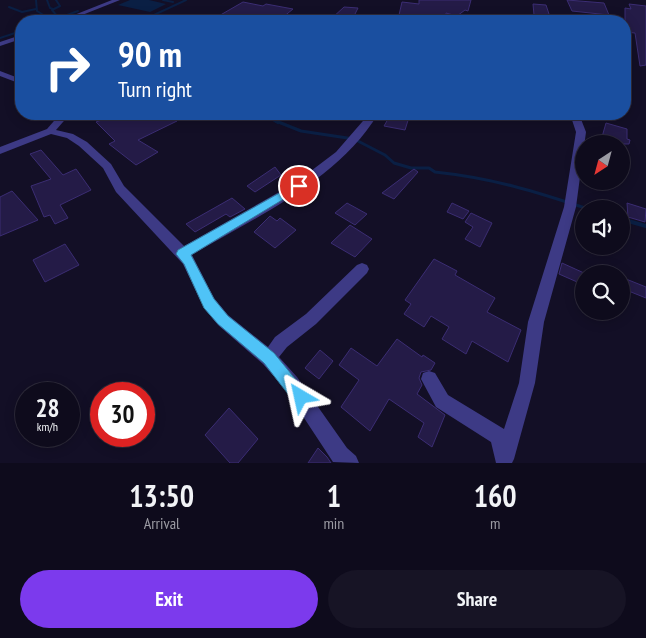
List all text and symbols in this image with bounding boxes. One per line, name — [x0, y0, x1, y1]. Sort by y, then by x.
text: 90 m — [118, 31, 182, 77]
icon: right — [35, 35, 100, 100]
text: Turn right — [118, 75, 192, 103]
north arrow — [575, 135, 630, 190]
map controls — [575, 135, 630, 320]
pin — [278, 165, 320, 207]
icon: arrive — [285, 172, 313, 200]
button: sound — [575, 200, 630, 255]
button: search — [575, 265, 630, 320]
position arrow — [274, 370, 326, 422]
speed limit sign: 30 — [90, 382, 155, 447]
text: 28 — [36, 392, 59, 424]
text: km/h — [37, 419, 58, 434]
text: 13:50 — [129, 476, 194, 515]
text: 1 — [327, 476, 341, 515]
text: 160 — [474, 476, 517, 515]
text: Arrival — [144, 513, 180, 533]
text: min — [323, 513, 344, 533]
text: m — [490, 513, 500, 533]
button: Exit — [20, 570, 318, 628]
button: Share — [328, 570, 626, 628]

